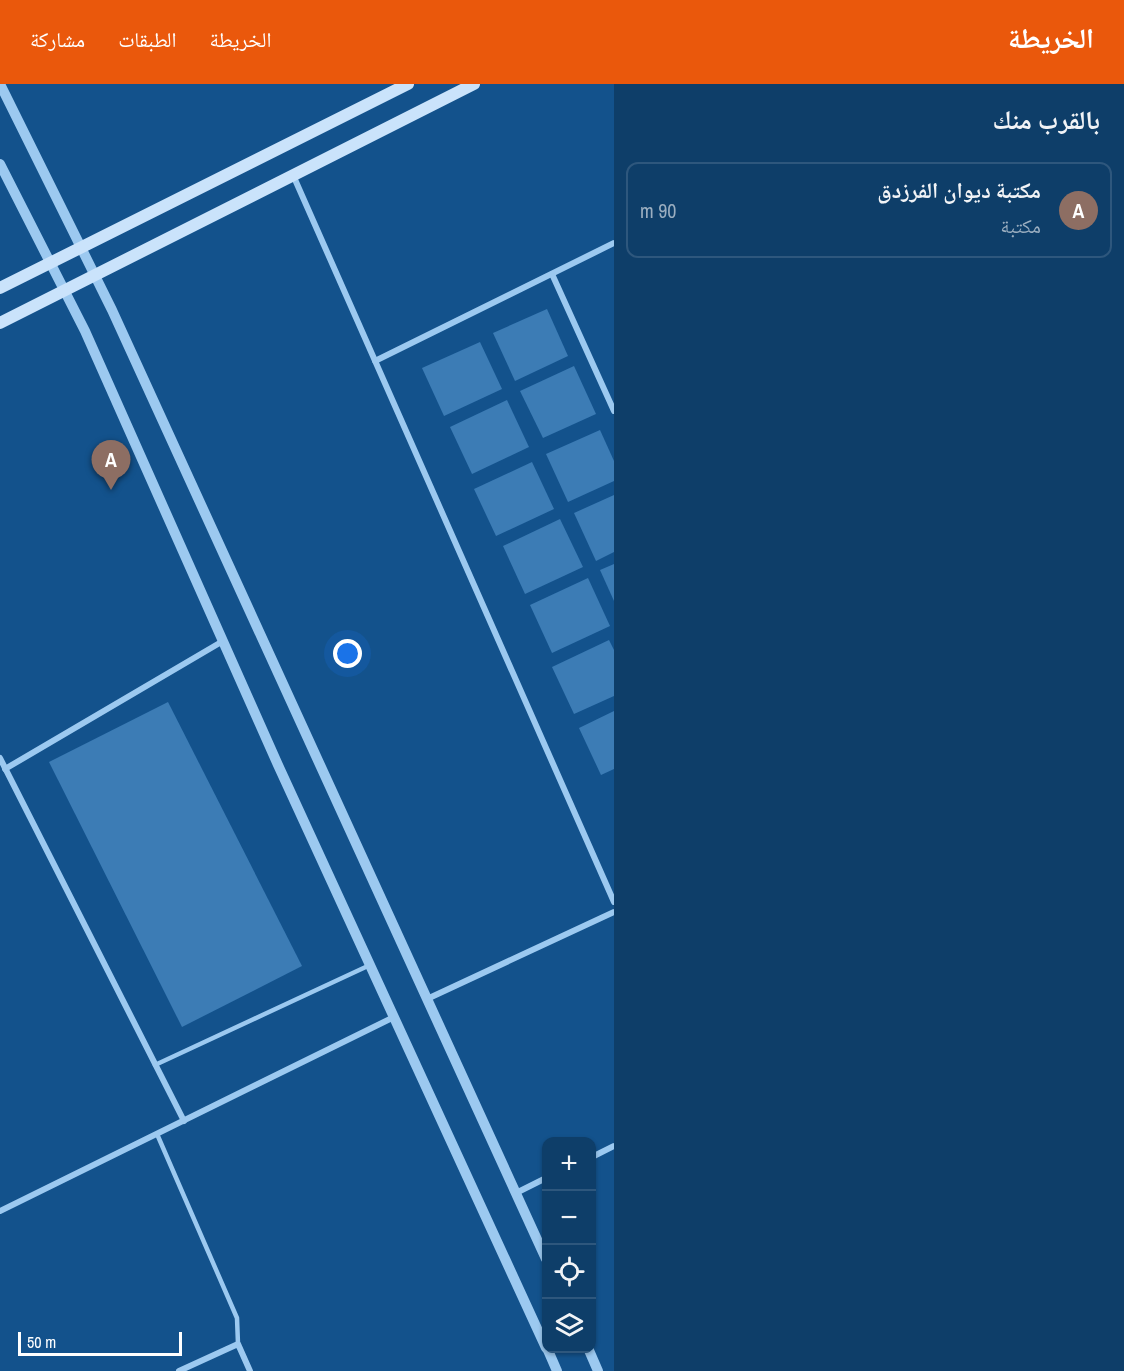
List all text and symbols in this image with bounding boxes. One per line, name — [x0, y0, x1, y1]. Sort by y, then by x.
text: الخريطة — [1008, 19, 1094, 57]
text: مشاركة — [30, 25, 85, 54]
text: الطبقات — [118, 25, 177, 54]
text: الخريطة — [210, 25, 271, 54]
text: بالقرب منك — [993, 102, 1100, 137]
text: مكتبة ديوان الفرزدق — [877, 175, 1041, 205]
text: 90 m — [640, 197, 676, 224]
text: A — [1073, 197, 1084, 224]
text: مكتبة — [1001, 212, 1041, 239]
pin: A — [92, 440, 130, 490]
your location — [333, 639, 362, 668]
map controls — [542, 1137, 596, 1353]
button: + — [542, 1137, 596, 1191]
button: − — [542, 1191, 596, 1245]
button: locate — [542, 1245, 596, 1299]
button: layers — [542, 1299, 596, 1353]
scale bar — [18, 1329, 182, 1356]
text: 50 m — [27, 1331, 56, 1353]

